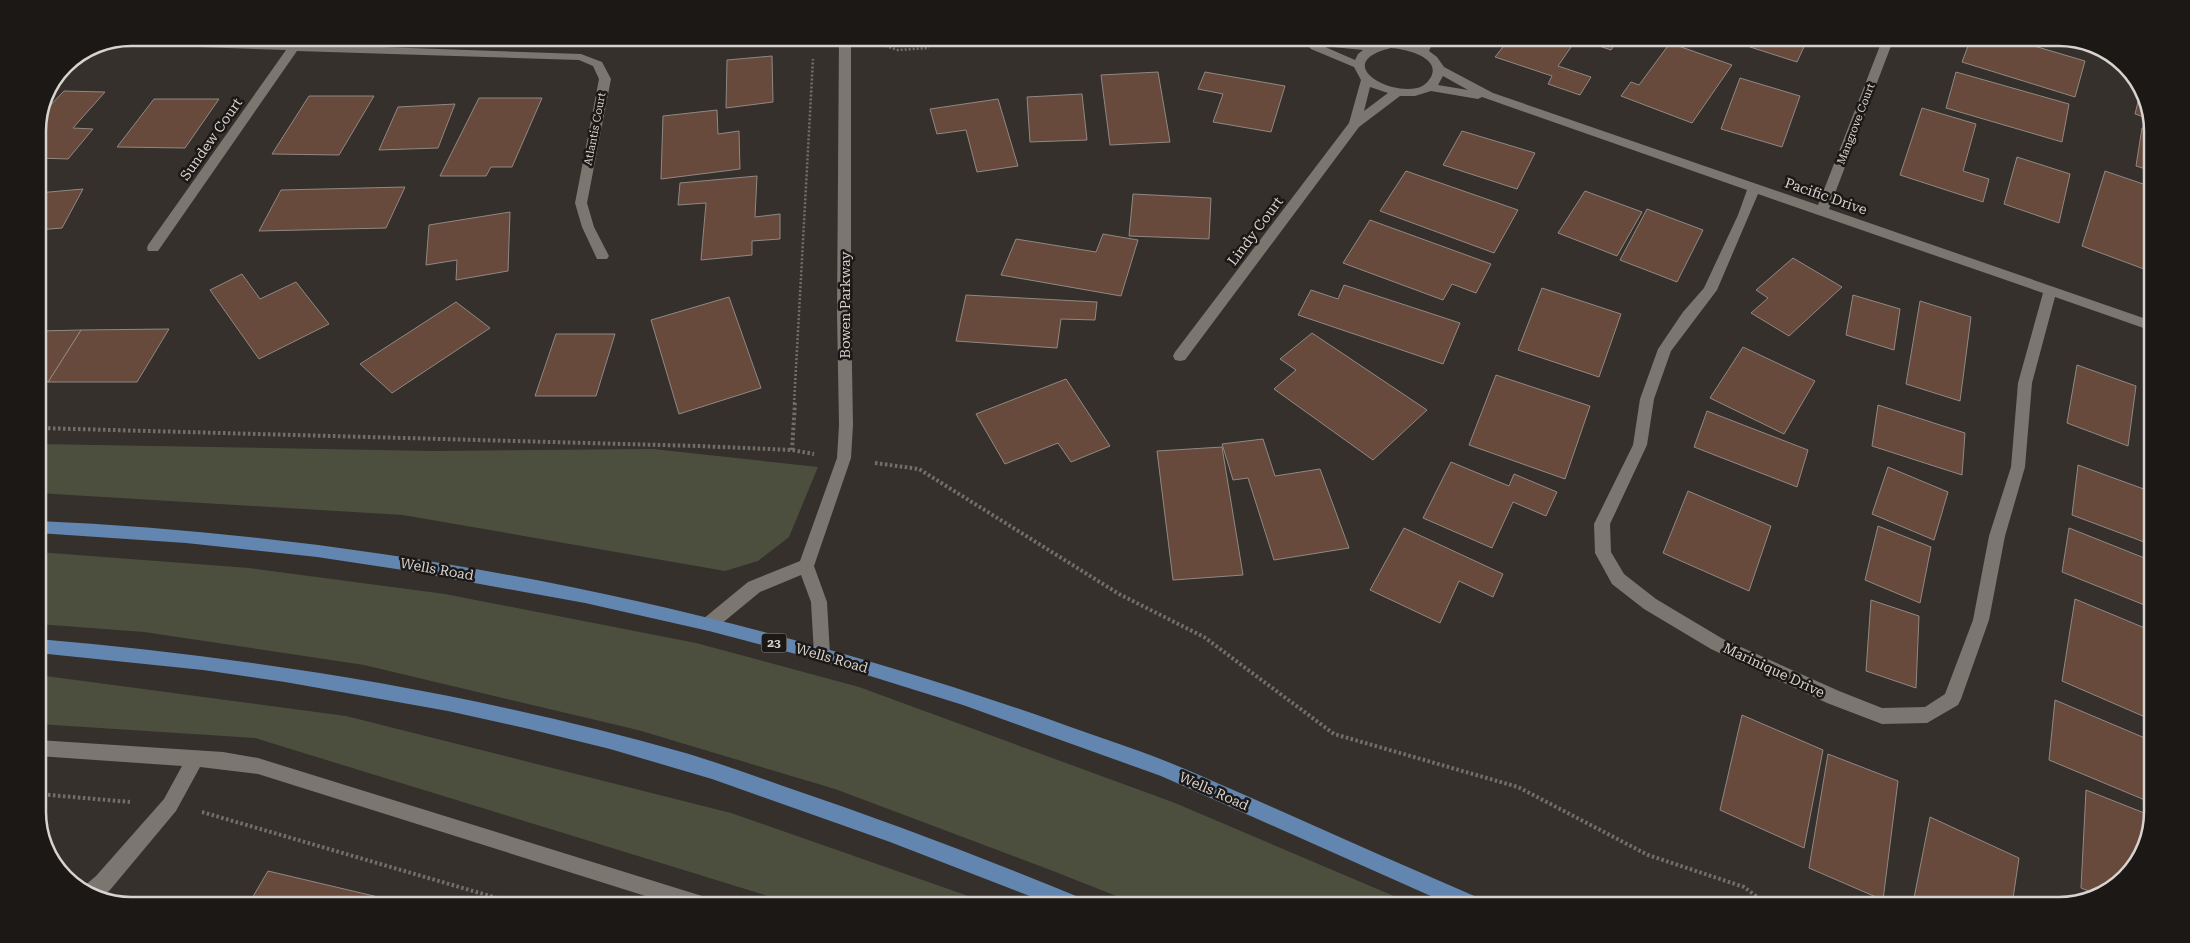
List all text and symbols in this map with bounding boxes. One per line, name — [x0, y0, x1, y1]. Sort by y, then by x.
street label: Mangrove Court — [1835, 82, 1877, 166]
street label: Atlantis Court — [582, 91, 608, 167]
street label: Sundew Court — [177, 95, 245, 183]
street label: Pacific Drive — [1783, 174, 1869, 218]
street label: Lindy Court — [1224, 194, 1286, 268]
street label: Bowen Parkway — [837, 251, 853, 358]
street label: Wells Road — [399, 555, 475, 583]
road number: 23 — [762, 634, 786, 652]
street label: Wells Road — [794, 640, 870, 676]
street label: Marinique Drive — [1721, 640, 1827, 701]
street label: Wells Road — [1177, 769, 1251, 813]

